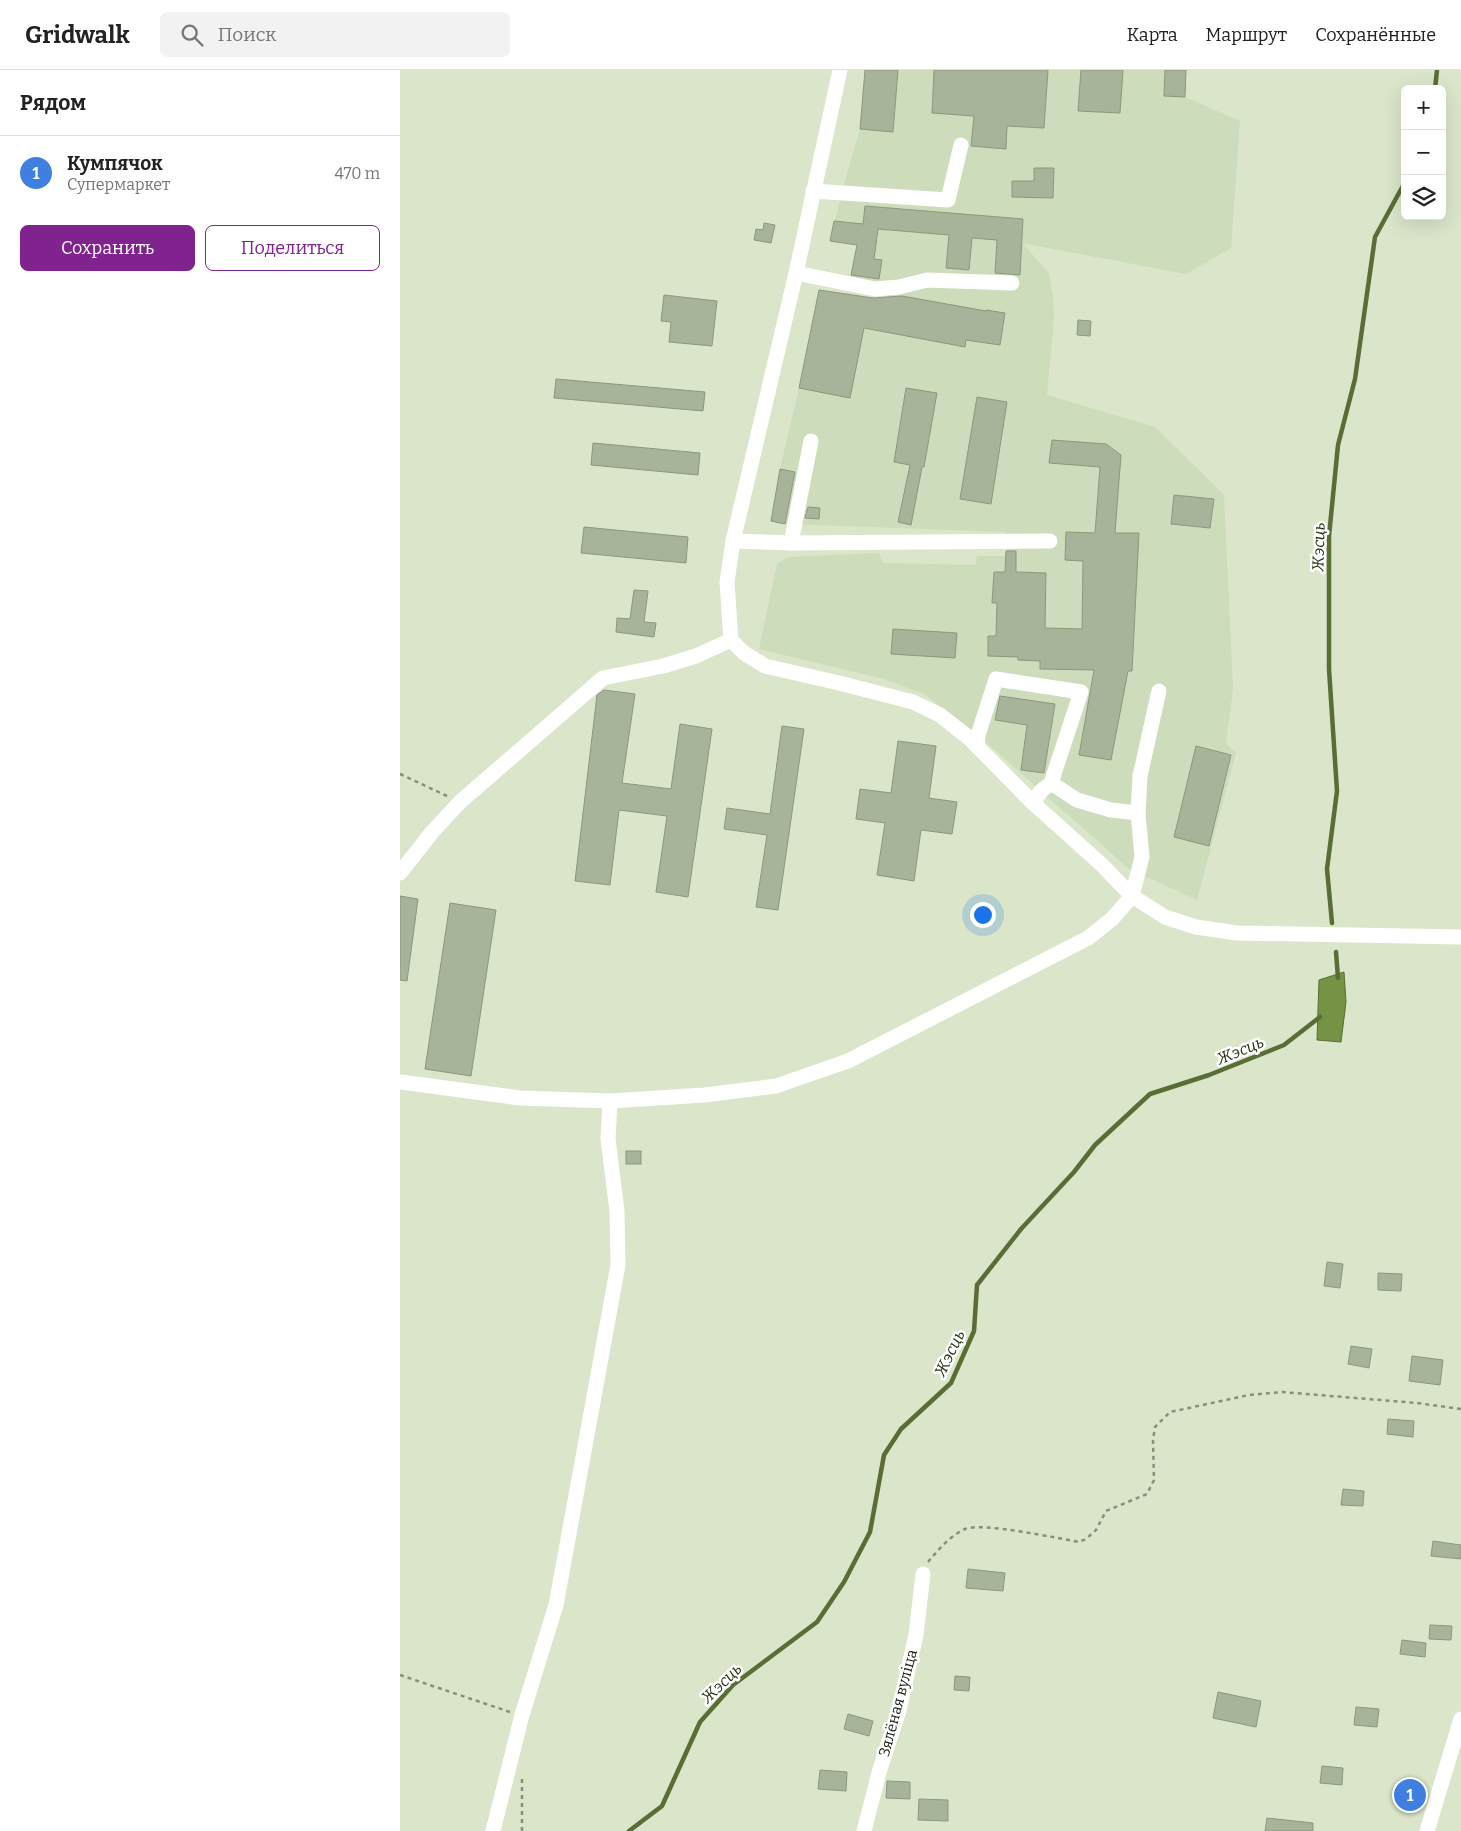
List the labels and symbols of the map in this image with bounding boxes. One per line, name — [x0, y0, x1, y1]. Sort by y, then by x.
water label: Жэсць — [1308, 522, 1329, 573]
your location — [970, 902, 996, 928]
water label: Жэсць — [1213, 1032, 1267, 1069]
water label: Жэсць — [930, 1327, 969, 1380]
street label: Зялёная вуліца — [875, 1647, 921, 1759]
water label: Жэсць — [696, 1659, 746, 1708]
pin: 1 — [1394, 1776, 1426, 1814]

